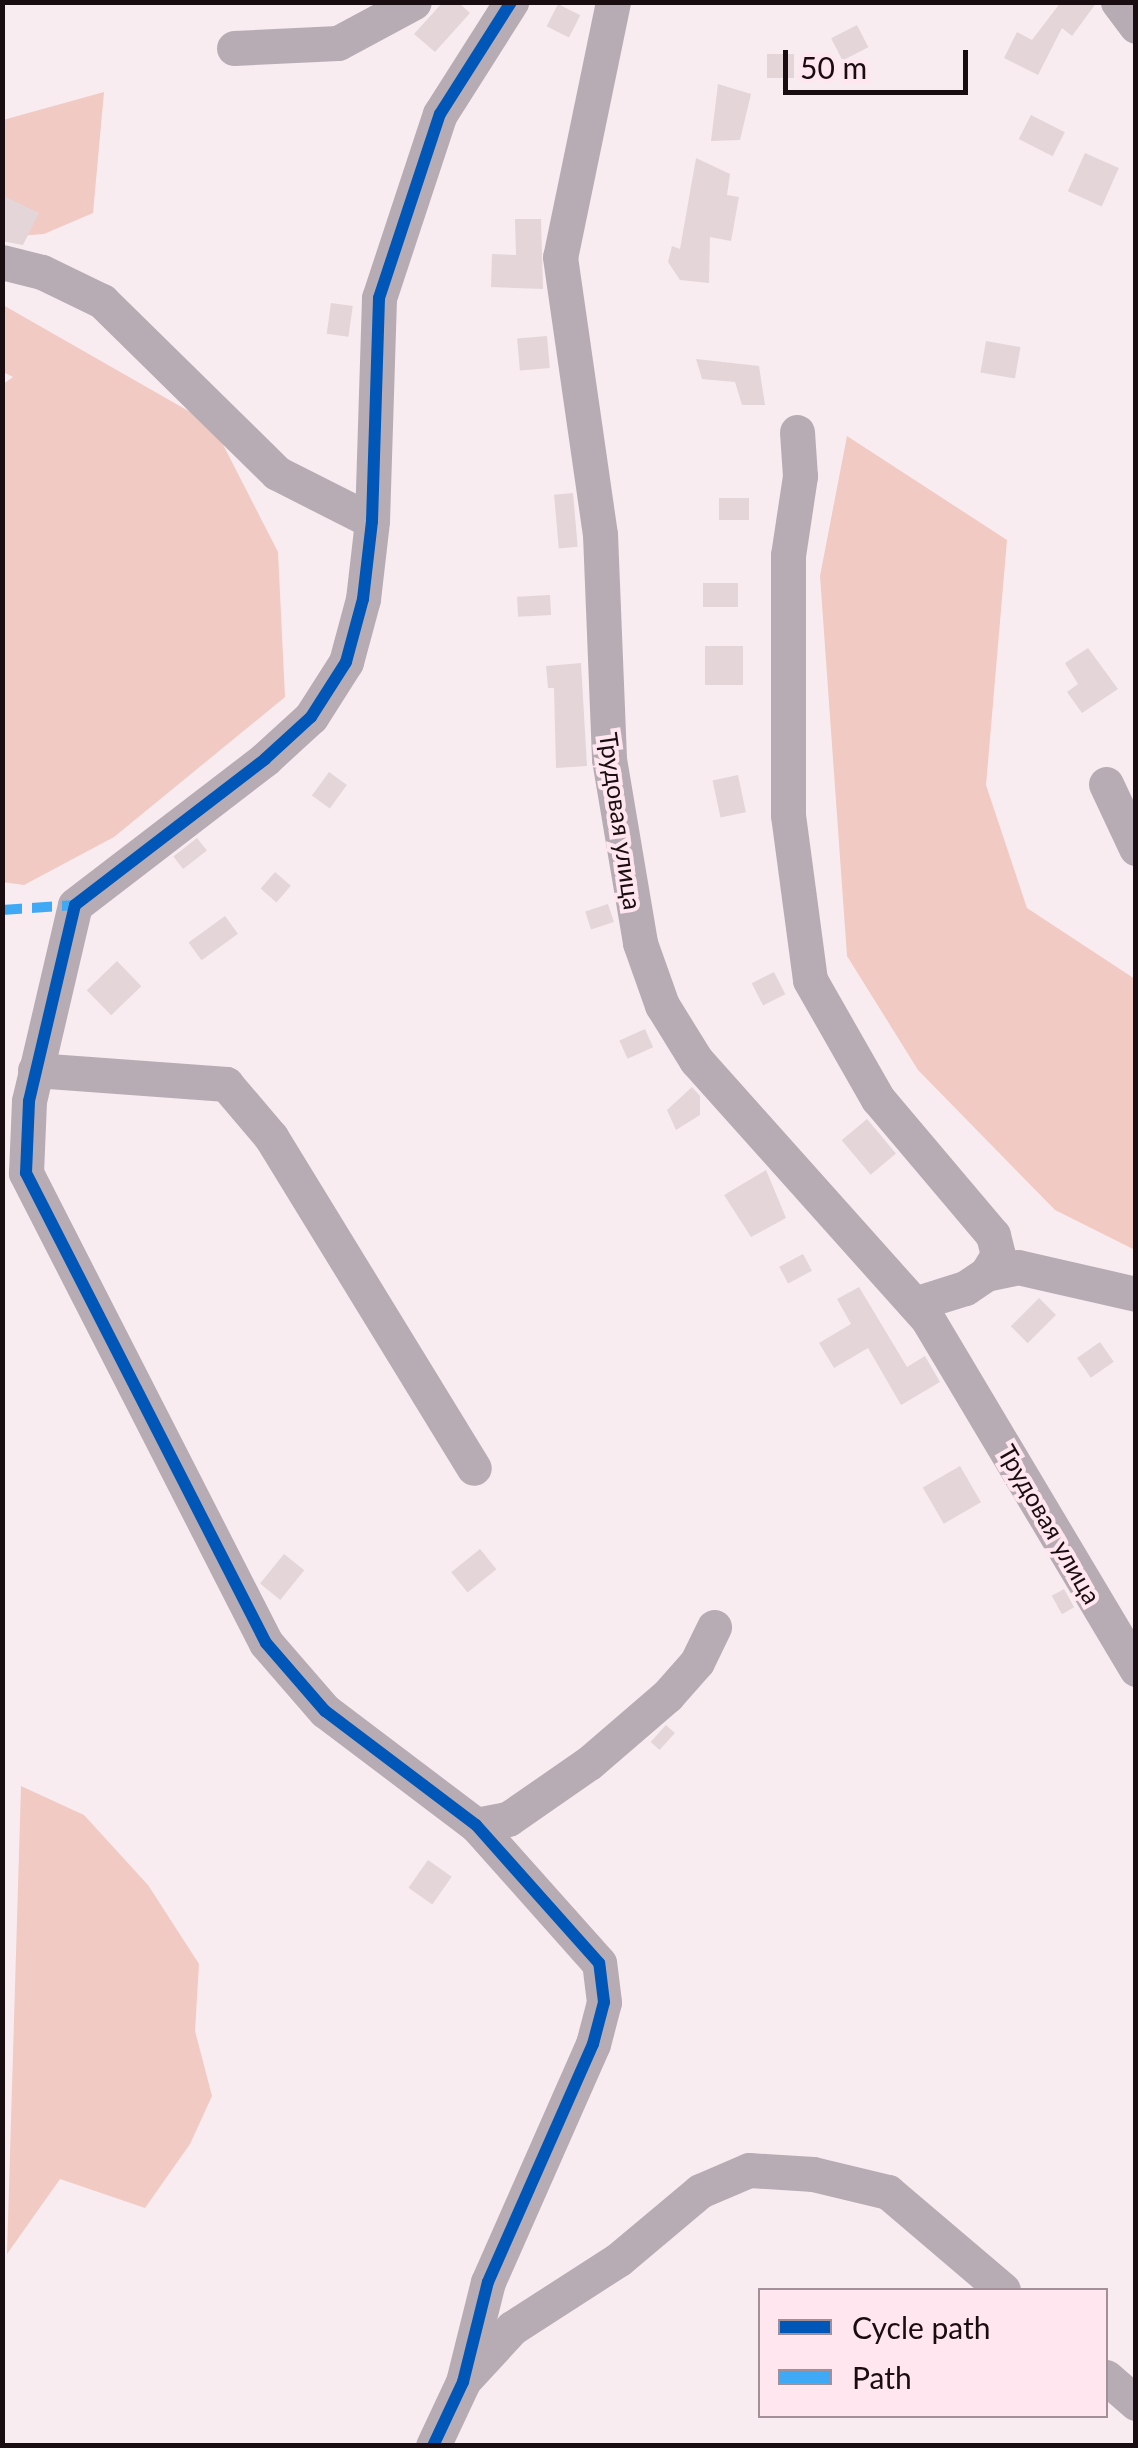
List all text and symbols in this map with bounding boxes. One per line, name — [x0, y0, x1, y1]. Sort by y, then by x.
scale bar — [788, 30, 973, 92]
text: 50 m — [800, 49, 867, 85]
street label: Трудовая улица — [594, 730, 648, 912]
street label: Трудовая улица — [992, 1439, 1108, 1609]
legend — [758, 2288, 1108, 2418]
text: Cycle path — [852, 2309, 991, 2345]
text: Path — [852, 2359, 912, 2395]

